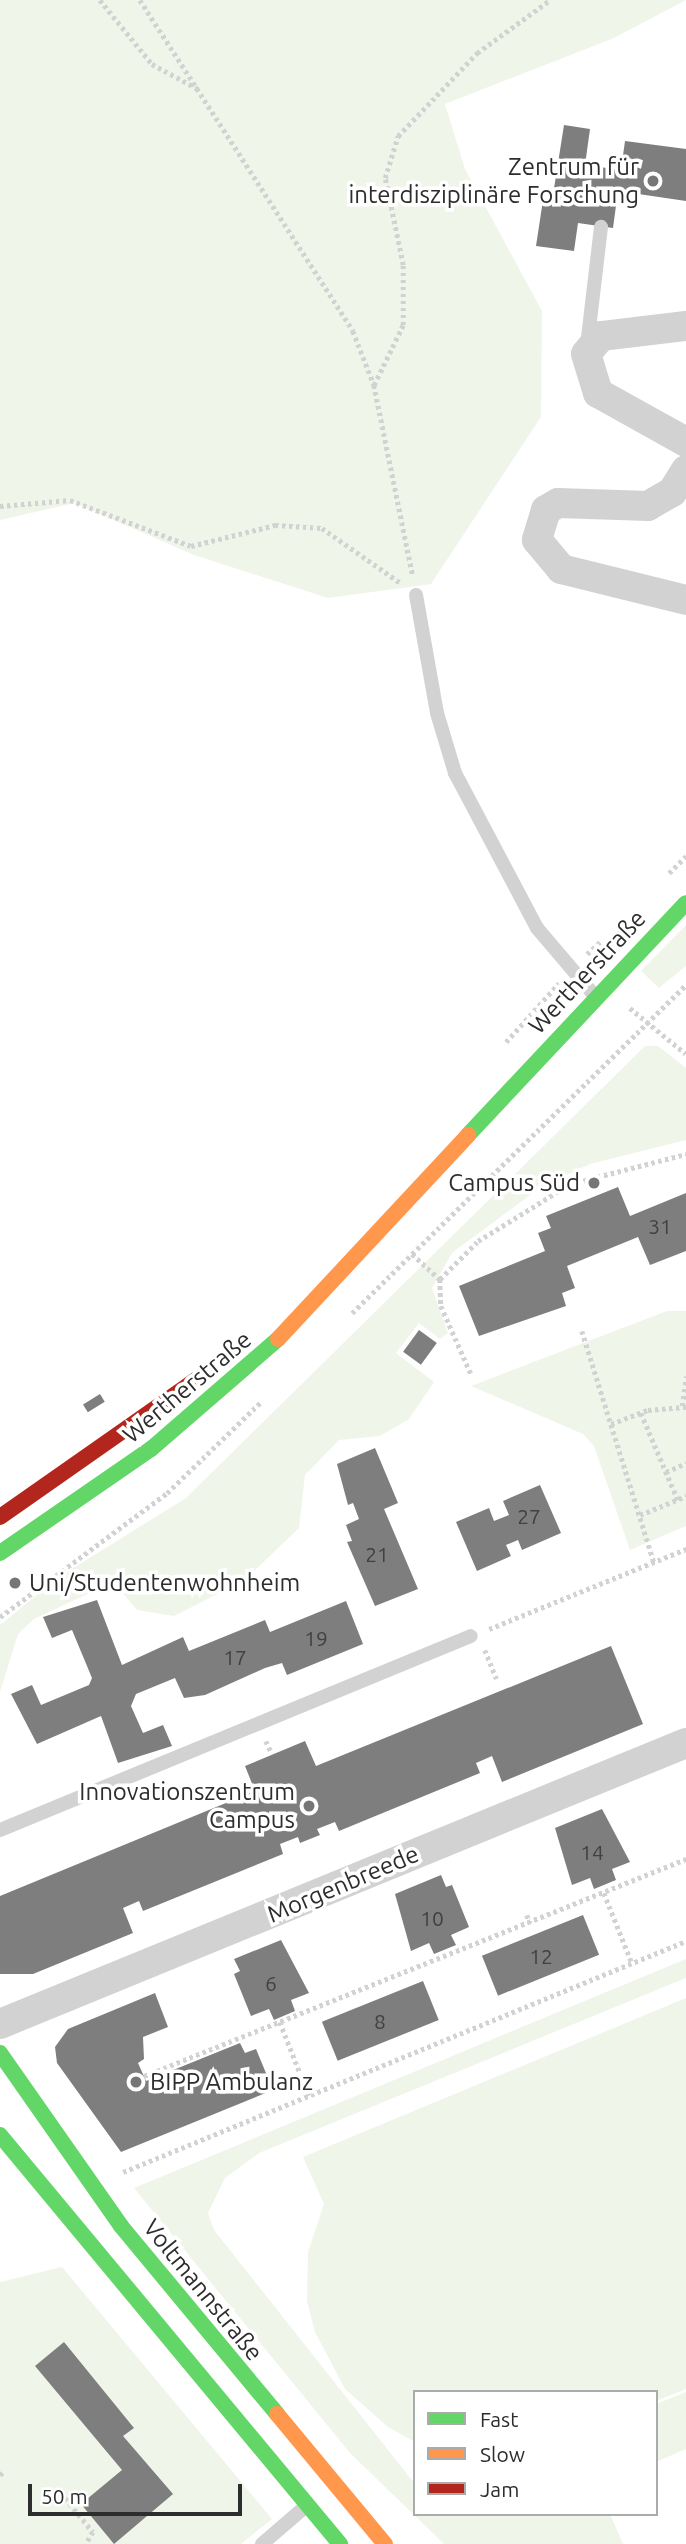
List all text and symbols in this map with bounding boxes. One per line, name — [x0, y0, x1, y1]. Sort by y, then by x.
place label: Zentrum für interdisziplinäre Forschung — [348, 153, 639, 209]
marker: Zentrum für interdisziplinäre Forschung — [645, 173, 661, 189]
street label: Wertherstraße — [522, 904, 652, 1040]
place label: Campus Süd — [448, 1169, 580, 1197]
marker: Campus Süd — [586, 1175, 602, 1191]
house number: 31 — [648, 1213, 672, 1239]
street label: Wertherstraße — [117, 1325, 257, 1449]
house number: 27 — [517, 1503, 541, 1529]
house number: 21 — [365, 1541, 389, 1567]
place label: Uni/Studentenwohnheim — [29, 1569, 300, 1597]
marker: Uni/Studentenwohnheim — [7, 1575, 23, 1591]
house number: 19 — [304, 1625, 328, 1651]
house number: 17 — [223, 1644, 247, 1670]
place label: Innovationszentrum Campus — [79, 1778, 295, 1834]
marker: Innovationszentrum Campus — [301, 1798, 317, 1814]
street label: Morgenbreede — [263, 1839, 423, 1929]
house number: 14 — [580, 1839, 604, 1865]
house number: 10 — [420, 1905, 444, 1931]
house number: 12 — [529, 1943, 553, 1969]
house number: 6 — [265, 1970, 277, 1996]
house number: 8 — [374, 2008, 386, 2034]
place label: BIPP Ambulanz — [150, 2068, 313, 2096]
marker: BIPP Ambulanz — [128, 2074, 144, 2090]
street label: Voltmannstraße — [137, 2213, 269, 2367]
legend — [413, 2390, 658, 2516]
text: Fast — [480, 2407, 518, 2431]
text: Slow — [480, 2442, 525, 2466]
scale bar — [32, 2470, 245, 2514]
text: Jam — [480, 2477, 519, 2501]
text: 50 m — [41, 2484, 88, 2508]

